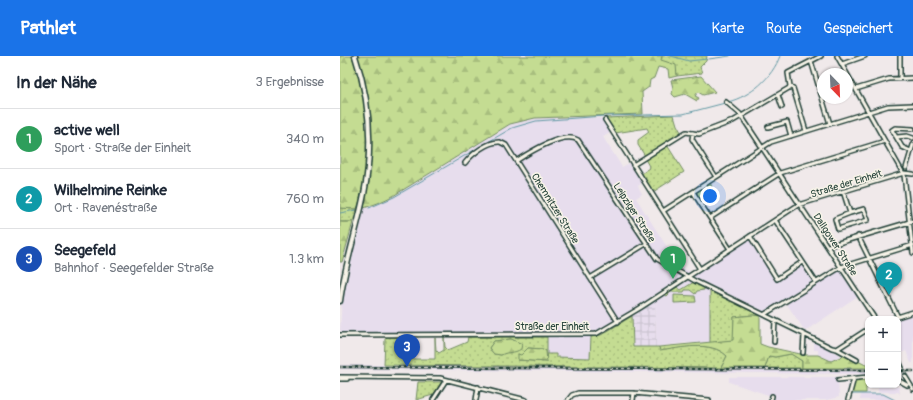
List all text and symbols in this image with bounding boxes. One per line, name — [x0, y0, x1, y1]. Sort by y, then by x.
text: Pathlet — [20, 16, 76, 40]
text: Karte — [712, 20, 744, 37]
text: Route — [766, 20, 801, 37]
text: Gespeichert — [823, 20, 893, 37]
north arrow — [817, 68, 853, 104]
text: In der Nähe — [16, 72, 97, 93]
text: 3 Ergebnisse — [255, 74, 324, 90]
text: active well — [54, 121, 120, 140]
text: 1 — [26, 131, 32, 147]
text: 340 m — [286, 131, 324, 147]
text: Sport · Straße der Einheit — [54, 140, 191, 156]
street label: Straße der Einheit — [809, 167, 884, 201]
street label: Chemnitzer Straße — [529, 171, 582, 246]
text: Wilhelmine Reinke — [54, 181, 167, 200]
street label: Leipziger Straße — [611, 181, 658, 244]
your location — [700, 186, 720, 206]
text: 2 — [25, 191, 33, 207]
text: 760 m — [286, 191, 324, 207]
text: Ort · Ravenéstraße — [54, 200, 157, 216]
street label: Dallgower Straße — [811, 211, 860, 278]
text: Seegefeld — [54, 241, 116, 260]
pin: 1 — [660, 246, 686, 279]
text: 3 — [25, 251, 33, 267]
text: 1.3 km — [289, 251, 324, 267]
text: Bahnhof · Seegefelder Straße — [54, 260, 214, 276]
pin: 2 — [876, 262, 902, 295]
map controls — [865, 316, 901, 388]
button: + — [865, 316, 901, 352]
street label: Straße der Einheit — [515, 321, 590, 333]
pin: 3 — [394, 334, 420, 367]
button: − — [865, 352, 901, 388]

